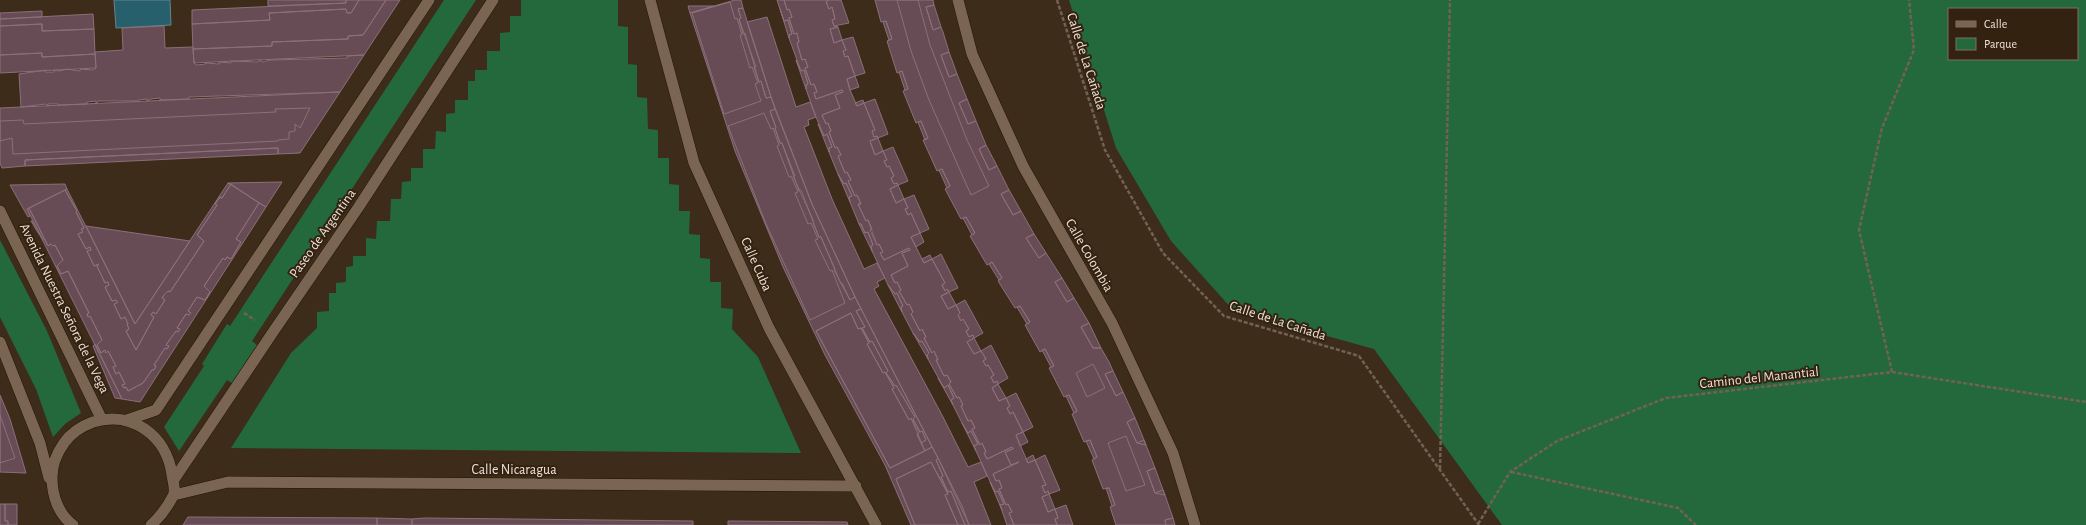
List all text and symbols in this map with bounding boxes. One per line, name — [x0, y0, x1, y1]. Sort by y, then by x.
legend — [1948, 8, 2078, 60]
street label: Calle de La Cañada — [1064, 11, 1108, 112]
text: Calle — [1984, 18, 2007, 30]
text: Parque — [1984, 38, 2017, 50]
street label: Paseo de Argentina — [287, 186, 359, 280]
street label: Calle Colombia — [1063, 217, 1116, 295]
street label: Avenida Nuestra Señora de la Vega — [17, 221, 112, 396]
street label: Calle Cuba — [738, 235, 774, 294]
street label: Calle de La Cañada — [1227, 299, 1328, 343]
street label: Camino del Manantial — [1699, 365, 1819, 391]
street label: Calle Nicaragua — [471, 463, 557, 477]

